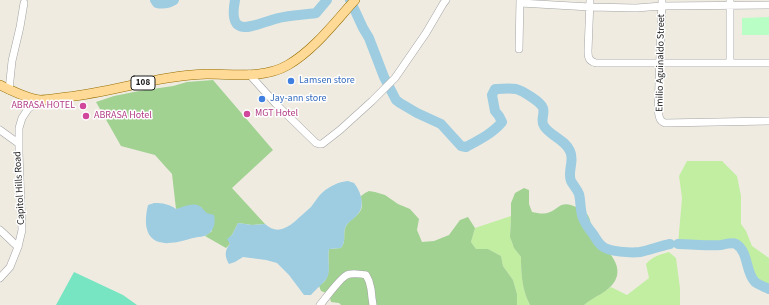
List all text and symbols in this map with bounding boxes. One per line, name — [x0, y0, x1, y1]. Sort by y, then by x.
street label: Emilio Aguinaldo Street — [654, 14, 668, 112]
place label: Lamsen store — [299, 75, 355, 87]
road number: 108 — [131, 76, 155, 90]
marker: Lamsen store — [286, 76, 296, 86]
place label: Jay-ann store — [270, 93, 327, 105]
marker: Jay-ann store — [257, 94, 267, 104]
place label: ABRASA HOTEL — [11, 100, 75, 112]
marker: ABRASA HOTEL — [78, 101, 88, 111]
place label: MGT Hotel — [255, 108, 298, 120]
marker: MGT Hotel — [242, 109, 252, 119]
place label: ABRASA Hotel — [94, 110, 152, 122]
marker: ABRASA Hotel — [81, 111, 91, 121]
street label: Capitol Hills Road — [12, 151, 28, 225]

